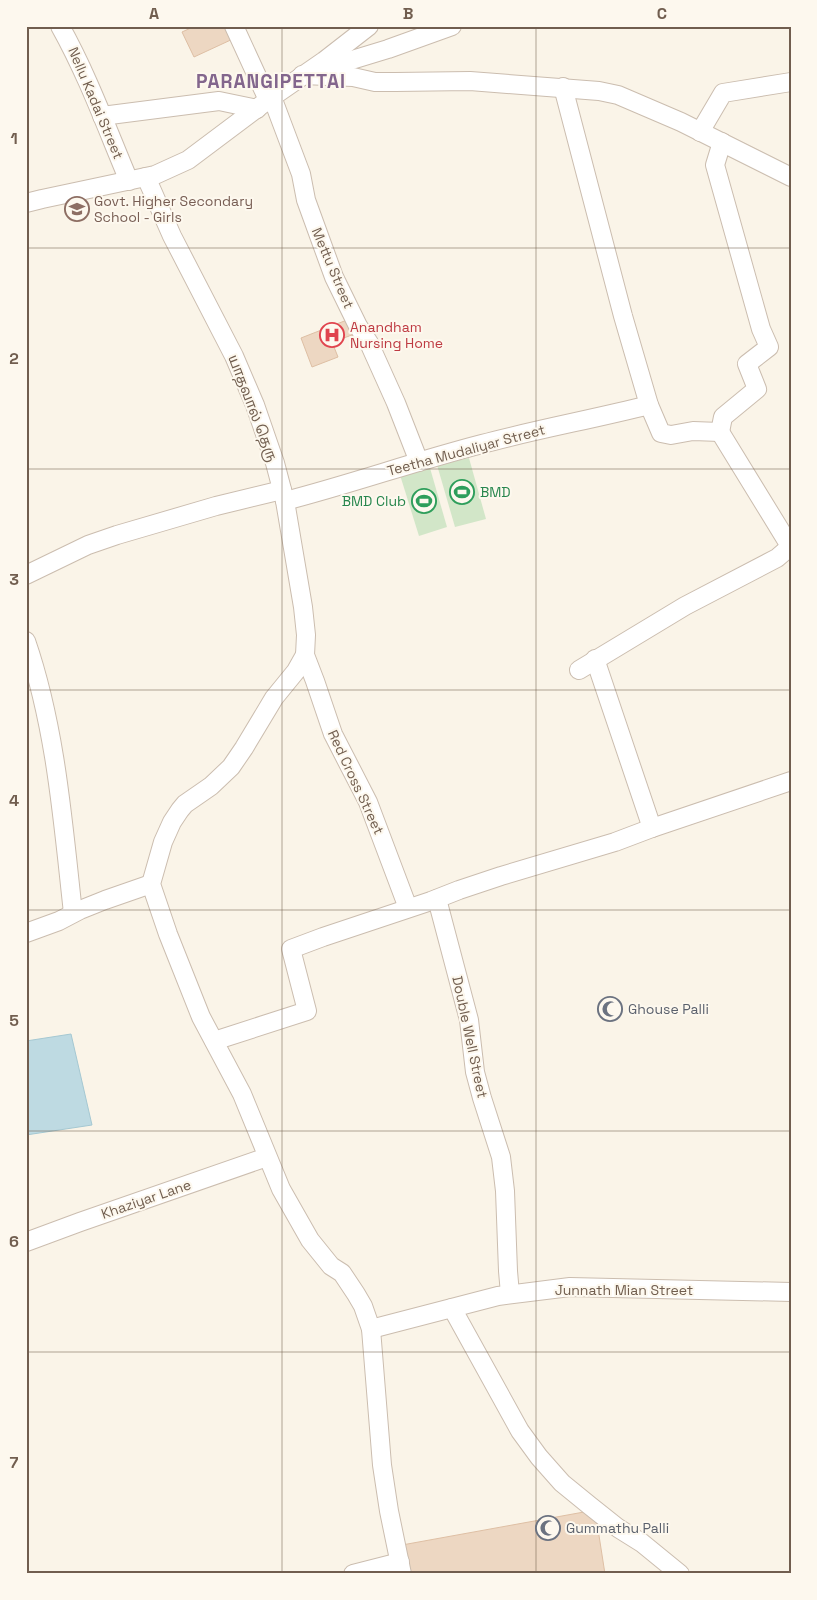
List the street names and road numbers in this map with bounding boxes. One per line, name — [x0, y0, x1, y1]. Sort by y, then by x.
street label: Nellu Kadai Street — [64, 44, 128, 162]
street label: Mettu Street — [308, 225, 358, 311]
street label: யாதவால் தெரு — [223, 352, 282, 465]
street label: Teetha Mudaliyar Street — [385, 420, 547, 480]
street label: Red Cross Street — [324, 727, 388, 837]
street label: Double Well Street — [448, 974, 492, 1100]
street label: Khaziyar Lane — [99, 1175, 193, 1223]
street label: Junnath Mian Street — [555, 1281, 693, 1299]

